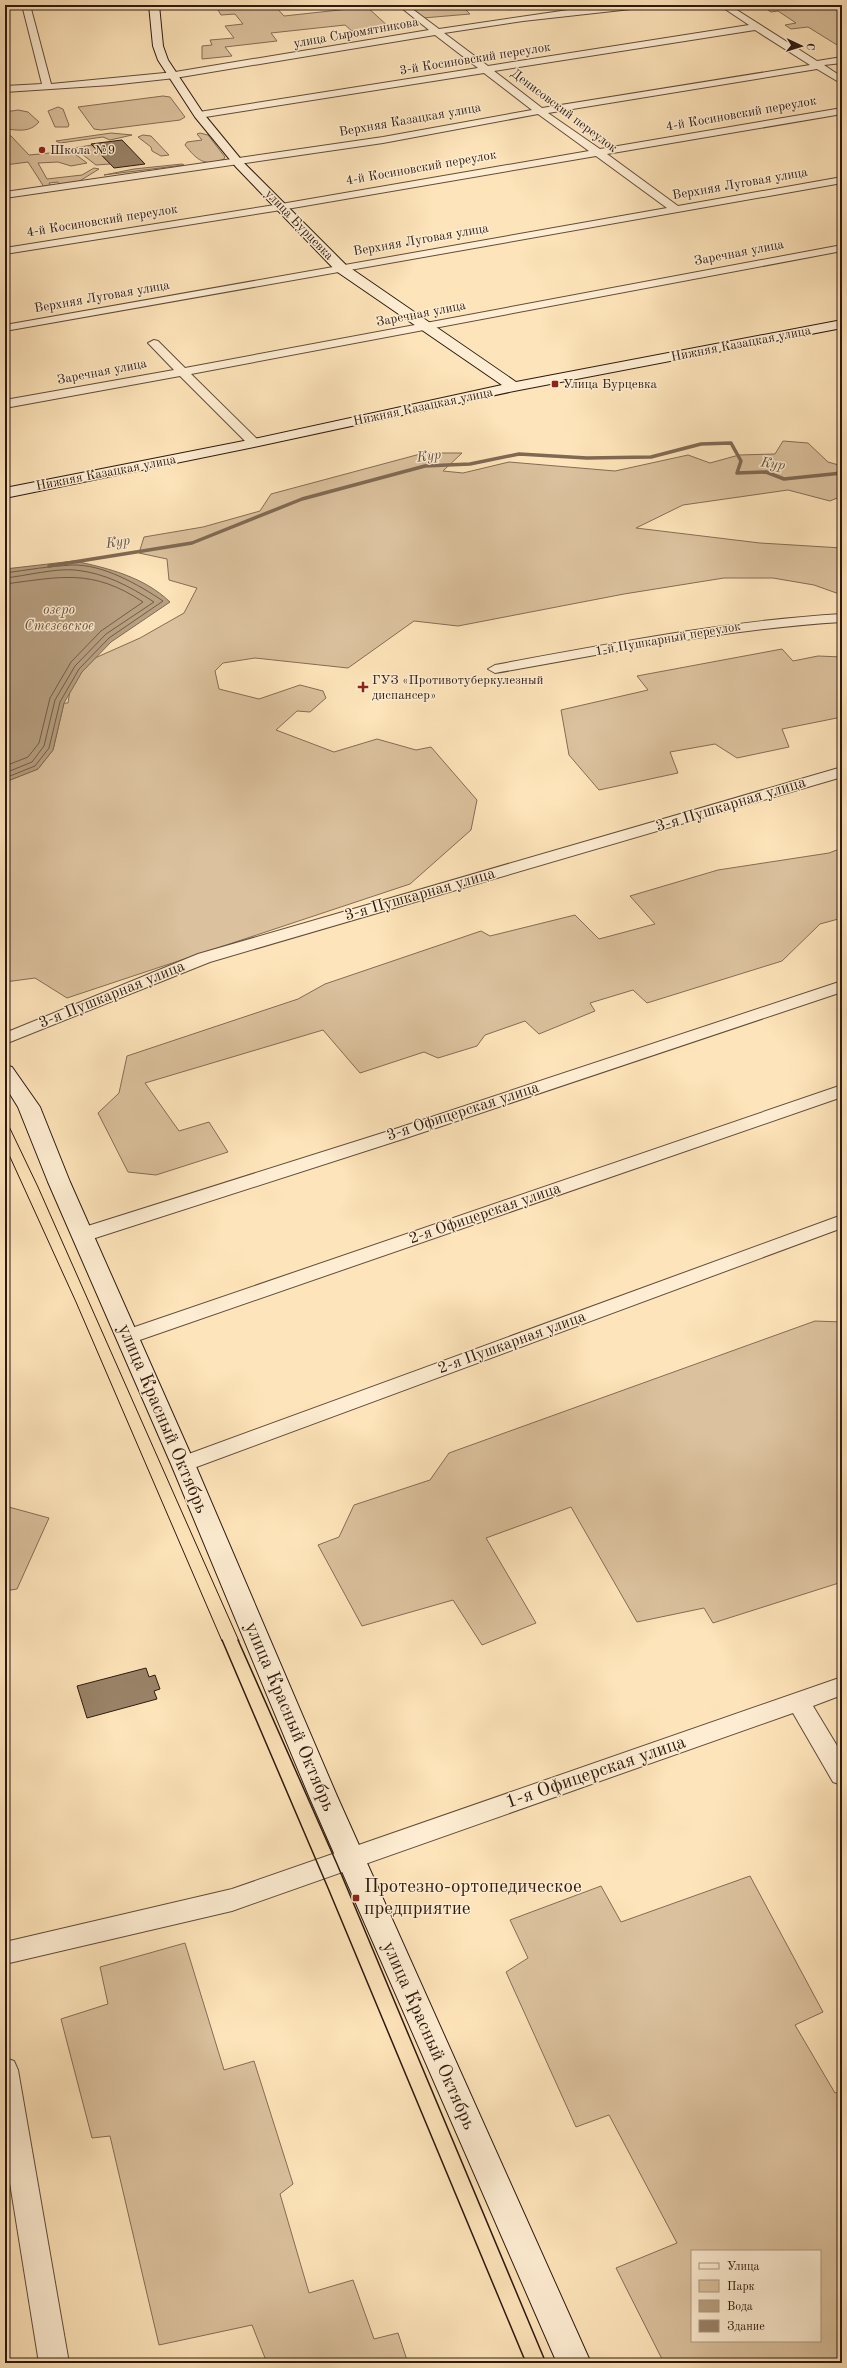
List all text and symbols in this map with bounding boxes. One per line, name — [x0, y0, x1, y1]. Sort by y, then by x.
street label: улица Сыромятникова — [292, 15, 420, 50]
north arrow — [781, 26, 821, 66]
street label: 3-й Косиновский переулок — [399, 41, 552, 77]
text: С — [804, 43, 815, 51]
street label: Денисовский переулок — [508, 67, 620, 155]
street label: 4-й Косиновский переулок — [665, 94, 818, 134]
street label: Верхняя Казацкая улица — [338, 101, 483, 139]
place label: Школа №9 — [50, 144, 115, 157]
marker: Школа №9 — [37, 145, 47, 155]
street label: 4-й Косиновский переулок — [345, 148, 498, 188]
street label: Верхняя Луговая улица — [671, 166, 809, 202]
street label: улица Бурцевка — [262, 187, 336, 263]
street label: 4-й Косиновский переулок — [26, 203, 179, 239]
street label: Верхняя Луговая улица — [352, 222, 490, 258]
street label: Заречная улица — [693, 238, 785, 268]
street label: Верхняя Луговая улица — [33, 279, 171, 315]
street label: Заречная улица — [375, 299, 467, 329]
street label: Нижняя Казацкая улица — [670, 324, 813, 364]
street label: Заречная улица — [56, 357, 148, 387]
place label: Улица Бурцевка — [563, 378, 658, 391]
marker: Улица Бурцевка — [550, 379, 560, 389]
street label: Нижняя Казацкая улица — [352, 386, 495, 428]
water label: Кур — [415, 447, 443, 466]
street label: Нижняя Казацкая улица — [35, 453, 178, 493]
water label: Кур — [759, 455, 787, 474]
water label: Кур — [104, 533, 132, 552]
water label: озеро Стезевское — [24, 603, 94, 633]
street label: 1-й Пушкарный переулок — [594, 620, 742, 658]
place label: ГУЗ «Противотуберкулезный диспансер» — [372, 674, 543, 702]
marker: ГУЗ «Противотуберкулезный диспансер» — [357, 681, 369, 693]
street label: 3-я Пушкарная улица — [654, 775, 808, 835]
street label: 3-я Пушкарная улица — [343, 866, 497, 924]
street label: 3-я Пушкарная улица — [37, 958, 187, 1032]
street label: 3-я Офицерская улица — [385, 1080, 541, 1144]
street label: 2-я Офицерская улица — [407, 1180, 563, 1248]
street label: 2-я Пушкарная улица — [436, 1309, 588, 1377]
street label: улица Красный Октябрь — [113, 1322, 211, 1517]
street label: улица Красный Октябрь — [240, 1620, 338, 1815]
street label: 1-я Офицерская улица — [503, 1733, 689, 1813]
place label: Протезно-ортопедическое предприятие — [364, 1878, 582, 1919]
marker: Протезно-ортопедическое предприятие — [351, 1893, 361, 1903]
street label: улица Красный Октябрь — [378, 1939, 478, 2133]
legend — [691, 2250, 821, 2342]
text: Улица — [727, 2261, 760, 2273]
text: Парк — [727, 2281, 755, 2293]
text: Вода — [727, 2301, 753, 2313]
text: Здание — [727, 2321, 765, 2333]

